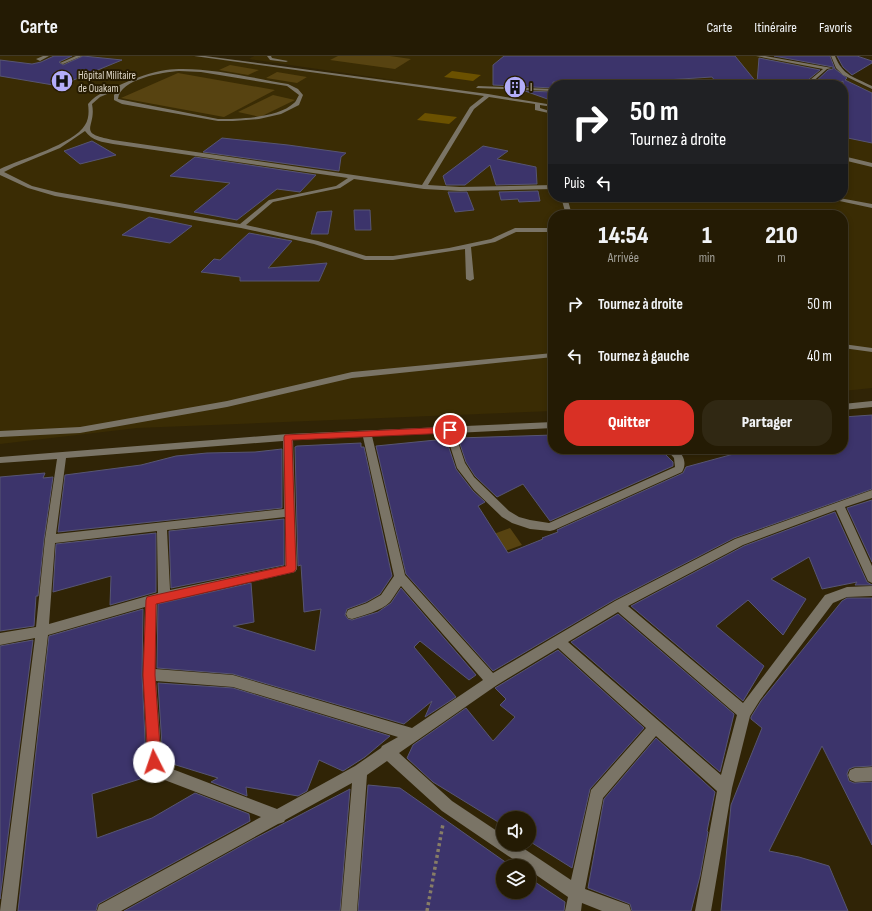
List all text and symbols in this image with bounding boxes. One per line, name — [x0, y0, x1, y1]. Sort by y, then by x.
text: Carte — [20, 16, 58, 39]
text: Carte — [706, 19, 732, 36]
text: Itinéraire — [754, 19, 797, 36]
text: Favoris — [819, 19, 852, 36]
hospital icon: Hôpital Militaire de Ouakam — [49, 68, 75, 94]
place label: Hôpital Militaire de Ouakam — [78, 69, 136, 95]
building icon: I — [502, 74, 528, 100]
place label: I — [530, 81, 532, 94]
text: 50 m — [630, 95, 679, 128]
icon: right — [564, 96, 616, 148]
text: Tournez à droite — [630, 129, 726, 150]
icon: left — [593, 172, 615, 194]
text: Puis — [564, 174, 585, 193]
text: 14:54 — [598, 221, 648, 250]
text: 1 — [702, 221, 712, 250]
text: 210 — [765, 221, 798, 250]
text: Arrivée — [608, 250, 639, 266]
text: min — [699, 250, 715, 266]
text: m — [777, 250, 786, 266]
icon: right — [564, 293, 586, 315]
text: Tournez à droite — [598, 295, 683, 314]
text: 50 m — [807, 295, 832, 314]
icon: left — [564, 345, 586, 367]
text: Tournez à gauche — [598, 347, 689, 366]
text: 40 m — [807, 347, 832, 366]
button: Quitter — [564, 400, 694, 446]
button: Partager — [702, 400, 832, 446]
pin — [433, 413, 467, 447]
icon: arrive — [439, 419, 461, 441]
position arrow — [133, 741, 175, 783]
map controls — [496, 811, 536, 899]
button: sound — [496, 811, 536, 851]
button: layers — [496, 859, 536, 899]

